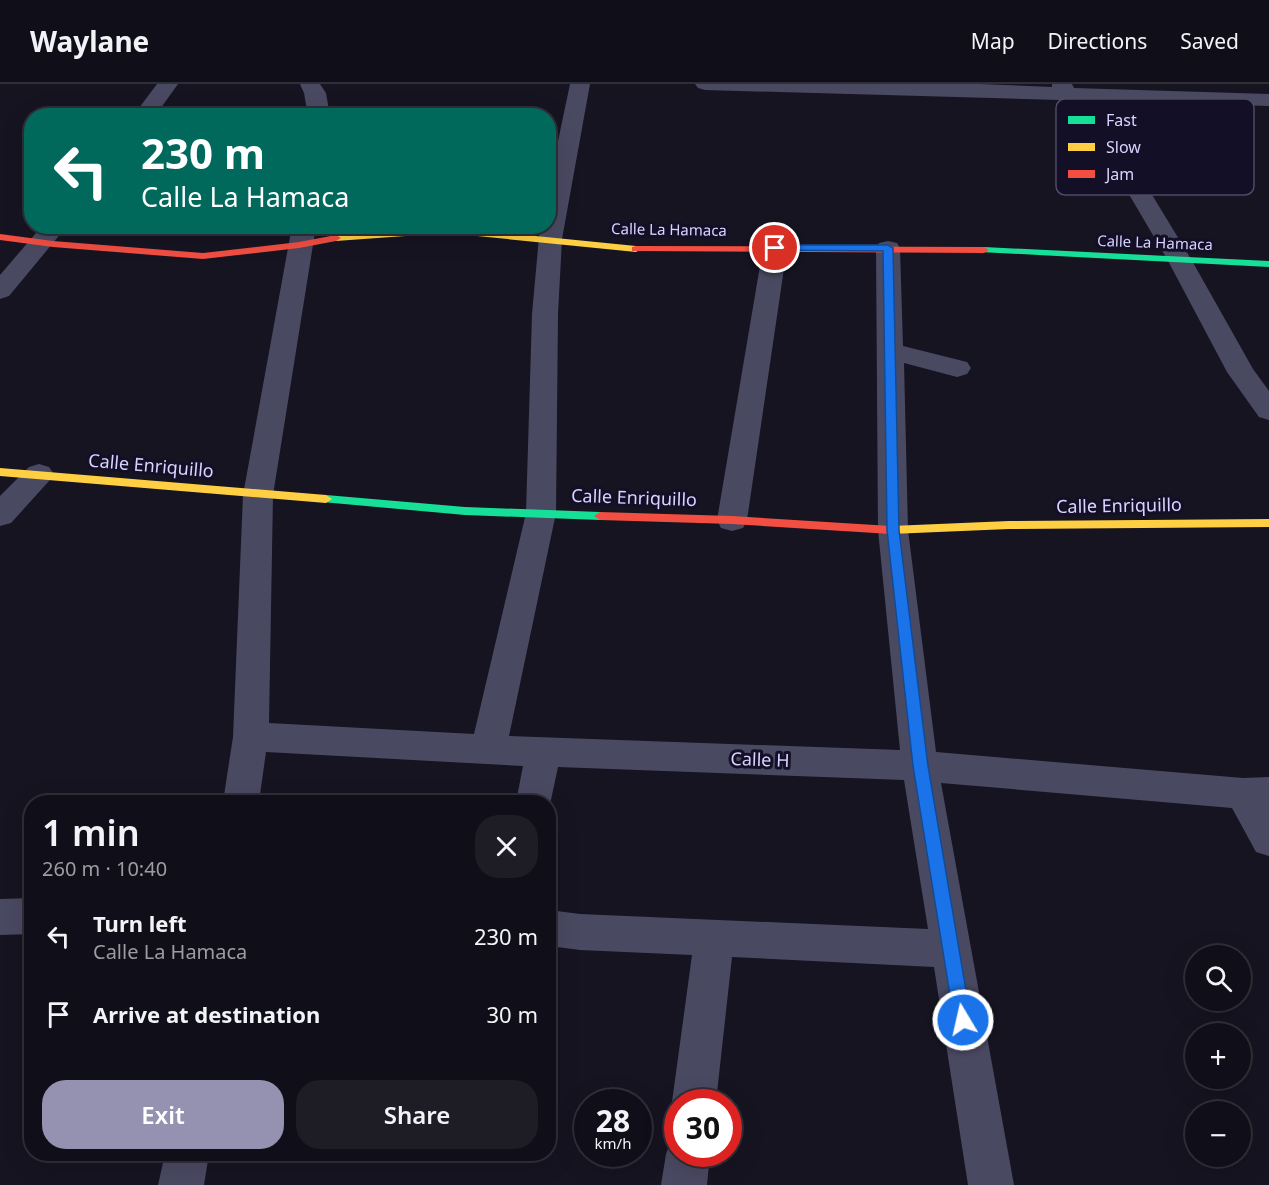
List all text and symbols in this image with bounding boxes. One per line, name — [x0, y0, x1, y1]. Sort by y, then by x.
text: Waylane — [30, 22, 149, 60]
text: Map — [971, 27, 1015, 55]
text: Directions — [1048, 27, 1147, 55]
text: Saved — [1180, 27, 1239, 55]
legend — [1056, 99, 1254, 195]
text: Fast — [1106, 109, 1137, 131]
text: 230 m — [141, 124, 265, 181]
icon: left — [42, 132, 120, 210]
text: Slow — [1106, 136, 1141, 158]
text: Jam — [1104, 163, 1134, 185]
text: Calle La Hamaca — [141, 178, 349, 215]
street label: Calle La Hamaca — [611, 218, 727, 240]
pin — [749, 222, 800, 273]
street label: Calle La Hamaca — [1097, 230, 1213, 254]
icon: arrive — [758, 231, 791, 264]
street label: Calle Enriquillo — [87, 448, 215, 482]
street label: Calle Enriquillo — [571, 483, 697, 511]
street label: Calle Enriquillo — [1056, 492, 1182, 518]
street label: Calle H — [730, 746, 790, 772]
text: 1 min — [42, 808, 140, 857]
button: close — [475, 815, 538, 878]
text: 260 m · 10:40 — [42, 855, 167, 882]
text: Turn left — [93, 908, 187, 938]
icon: left — [42, 920, 75, 953]
text: 230 m — [474, 921, 538, 951]
text: Calle La Hamaca — [93, 938, 247, 965]
map controls — [1185, 945, 1251, 1167]
button: search — [1185, 945, 1251, 1011]
position arrow — [931, 988, 995, 1052]
icon: arrive — [42, 998, 75, 1031]
text: Arrive at destination — [93, 999, 320, 1029]
text: 30 m — [487, 999, 538, 1029]
button: + — [1185, 1023, 1251, 1089]
button: Exit — [42, 1080, 284, 1149]
button: Share — [296, 1080, 538, 1149]
speed limit sign: 30 — [664, 1089, 742, 1167]
text: 28 — [596, 1100, 630, 1141]
button: − — [1185, 1101, 1251, 1167]
text: km/h — [595, 1133, 631, 1153]

